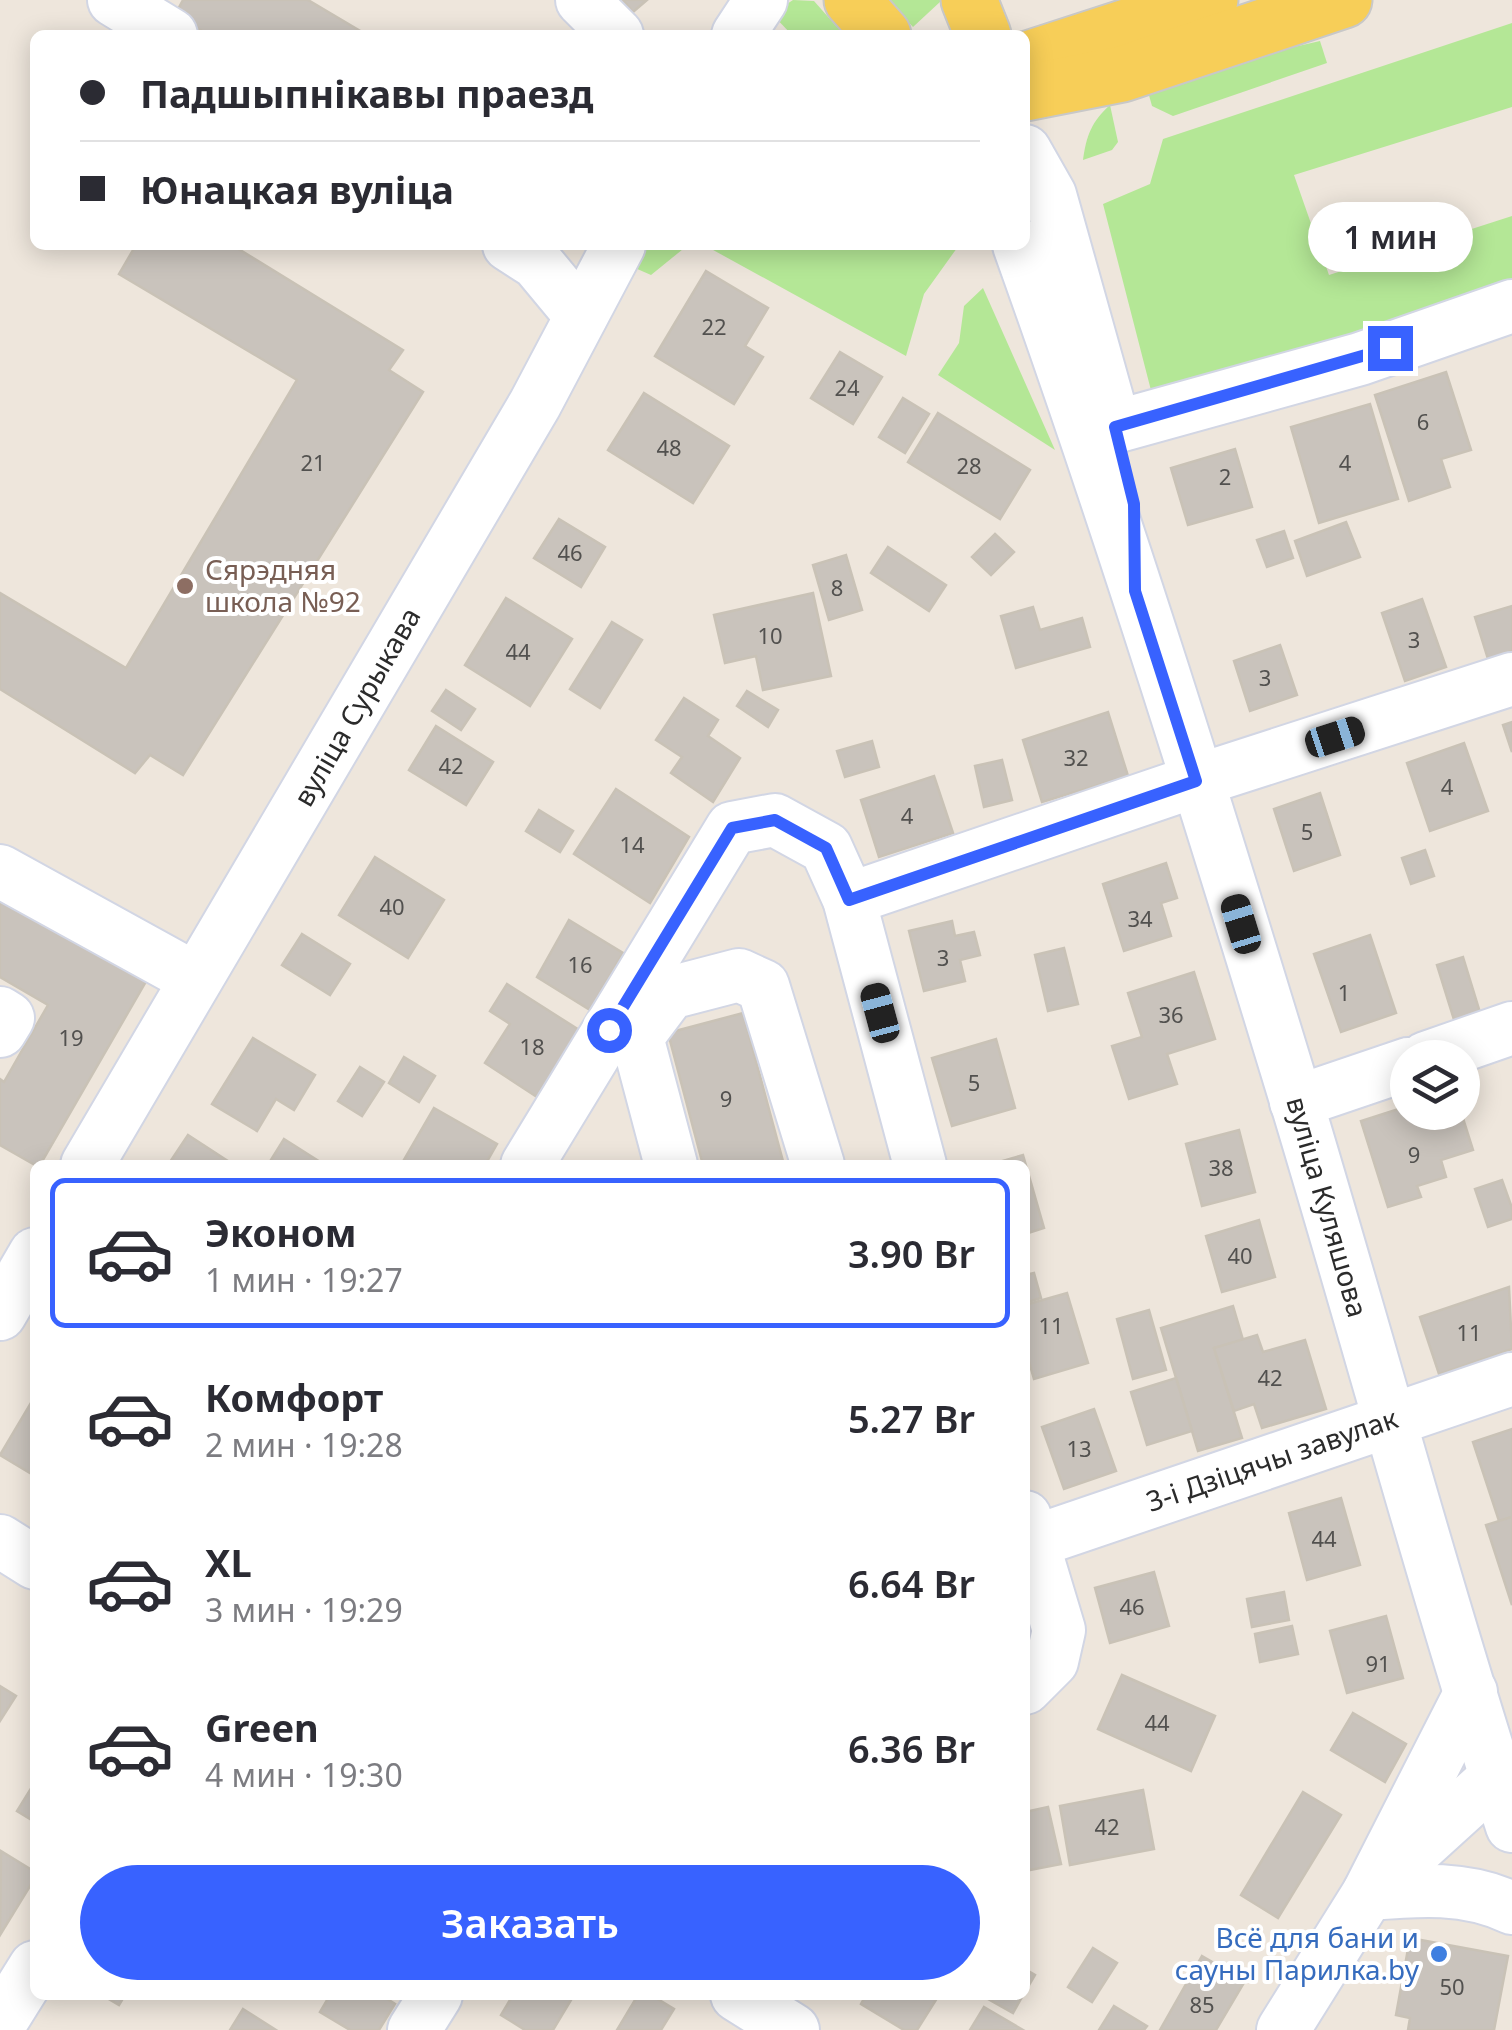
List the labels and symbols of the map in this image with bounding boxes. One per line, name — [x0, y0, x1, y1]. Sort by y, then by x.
callout: 1 мин — [1308, 203, 1472, 273]
house number: 22 — [701, 311, 727, 341]
route end — [1368, 326, 1413, 371]
house number: 24 — [834, 372, 860, 402]
house number: 6 — [1417, 406, 1429, 436]
house number: 48 — [656, 432, 682, 462]
house number: 21 — [300, 447, 326, 477]
house number: 4 — [1339, 447, 1352, 477]
house number: 28 — [956, 450, 982, 480]
house number: 2 — [1219, 461, 1231, 491]
house number: 46 — [557, 537, 583, 567]
place label: Сярэдняя школа №92 — [205, 550, 361, 620]
house number: 8 — [831, 572, 843, 602]
marker: Сярэдняя школа №92 — [174, 575, 196, 597]
street label: вуліца Сурыкава — [284, 600, 429, 813]
house number: 10 — [757, 620, 783, 650]
house number: 3 — [1408, 624, 1420, 654]
house number: 44 — [505, 636, 531, 666]
house number: 3 — [1259, 662, 1271, 692]
car — [1302, 713, 1368, 761]
house number: 32 — [1063, 742, 1089, 772]
house number: 42 — [438, 750, 464, 780]
house number: 4 — [1441, 771, 1454, 801]
house number: 4 — [901, 800, 914, 830]
house number: 5 — [1301, 816, 1313, 846]
house number: 14 — [619, 829, 645, 859]
house number: 40 — [379, 891, 405, 921]
car — [1218, 891, 1264, 957]
house number: 34 — [1127, 903, 1153, 933]
house number: 3 — [937, 942, 949, 972]
house number: 16 — [567, 949, 593, 979]
house number: 1 — [1338, 977, 1350, 1007]
car — [858, 980, 902, 1046]
house number: 36 — [1158, 999, 1184, 1029]
route start — [587, 1008, 632, 1053]
house number: 19 — [58, 1022, 84, 1052]
house number: 18 — [519, 1031, 545, 1061]
house number: 5 — [968, 1067, 980, 1097]
house number: 9 — [720, 1083, 732, 1113]
street label: вуліца Куляшова — [1278, 1092, 1378, 1321]
house number: 9 — [1408, 1139, 1420, 1169]
house number: 38 — [1208, 1152, 1234, 1182]
house number: 40 — [1227, 1240, 1253, 1270]
house number: 11 — [1038, 1310, 1064, 1340]
house number: 11 — [1456, 1317, 1482, 1347]
house number: 42 — [1257, 1362, 1283, 1392]
street label: 3-і Дзіцячы завулак — [1141, 1398, 1403, 1520]
house number: 13 — [1066, 1433, 1092, 1463]
house number: 44 — [1311, 1523, 1337, 1553]
house number: 46 — [1119, 1591, 1145, 1621]
house number: 91 — [1365, 1648, 1391, 1678]
house number: 44 — [1144, 1707, 1170, 1737]
house number: 42 — [1094, 1811, 1120, 1841]
place label: Всё для бани и сауны Парилка.by — [1175, 1918, 1420, 1988]
marker: Всё для бани и сауны Парилка.by — [1428, 1943, 1450, 1965]
house number: 50 — [1439, 1971, 1465, 2001]
house number: 85 — [1189, 1989, 1215, 2019]

